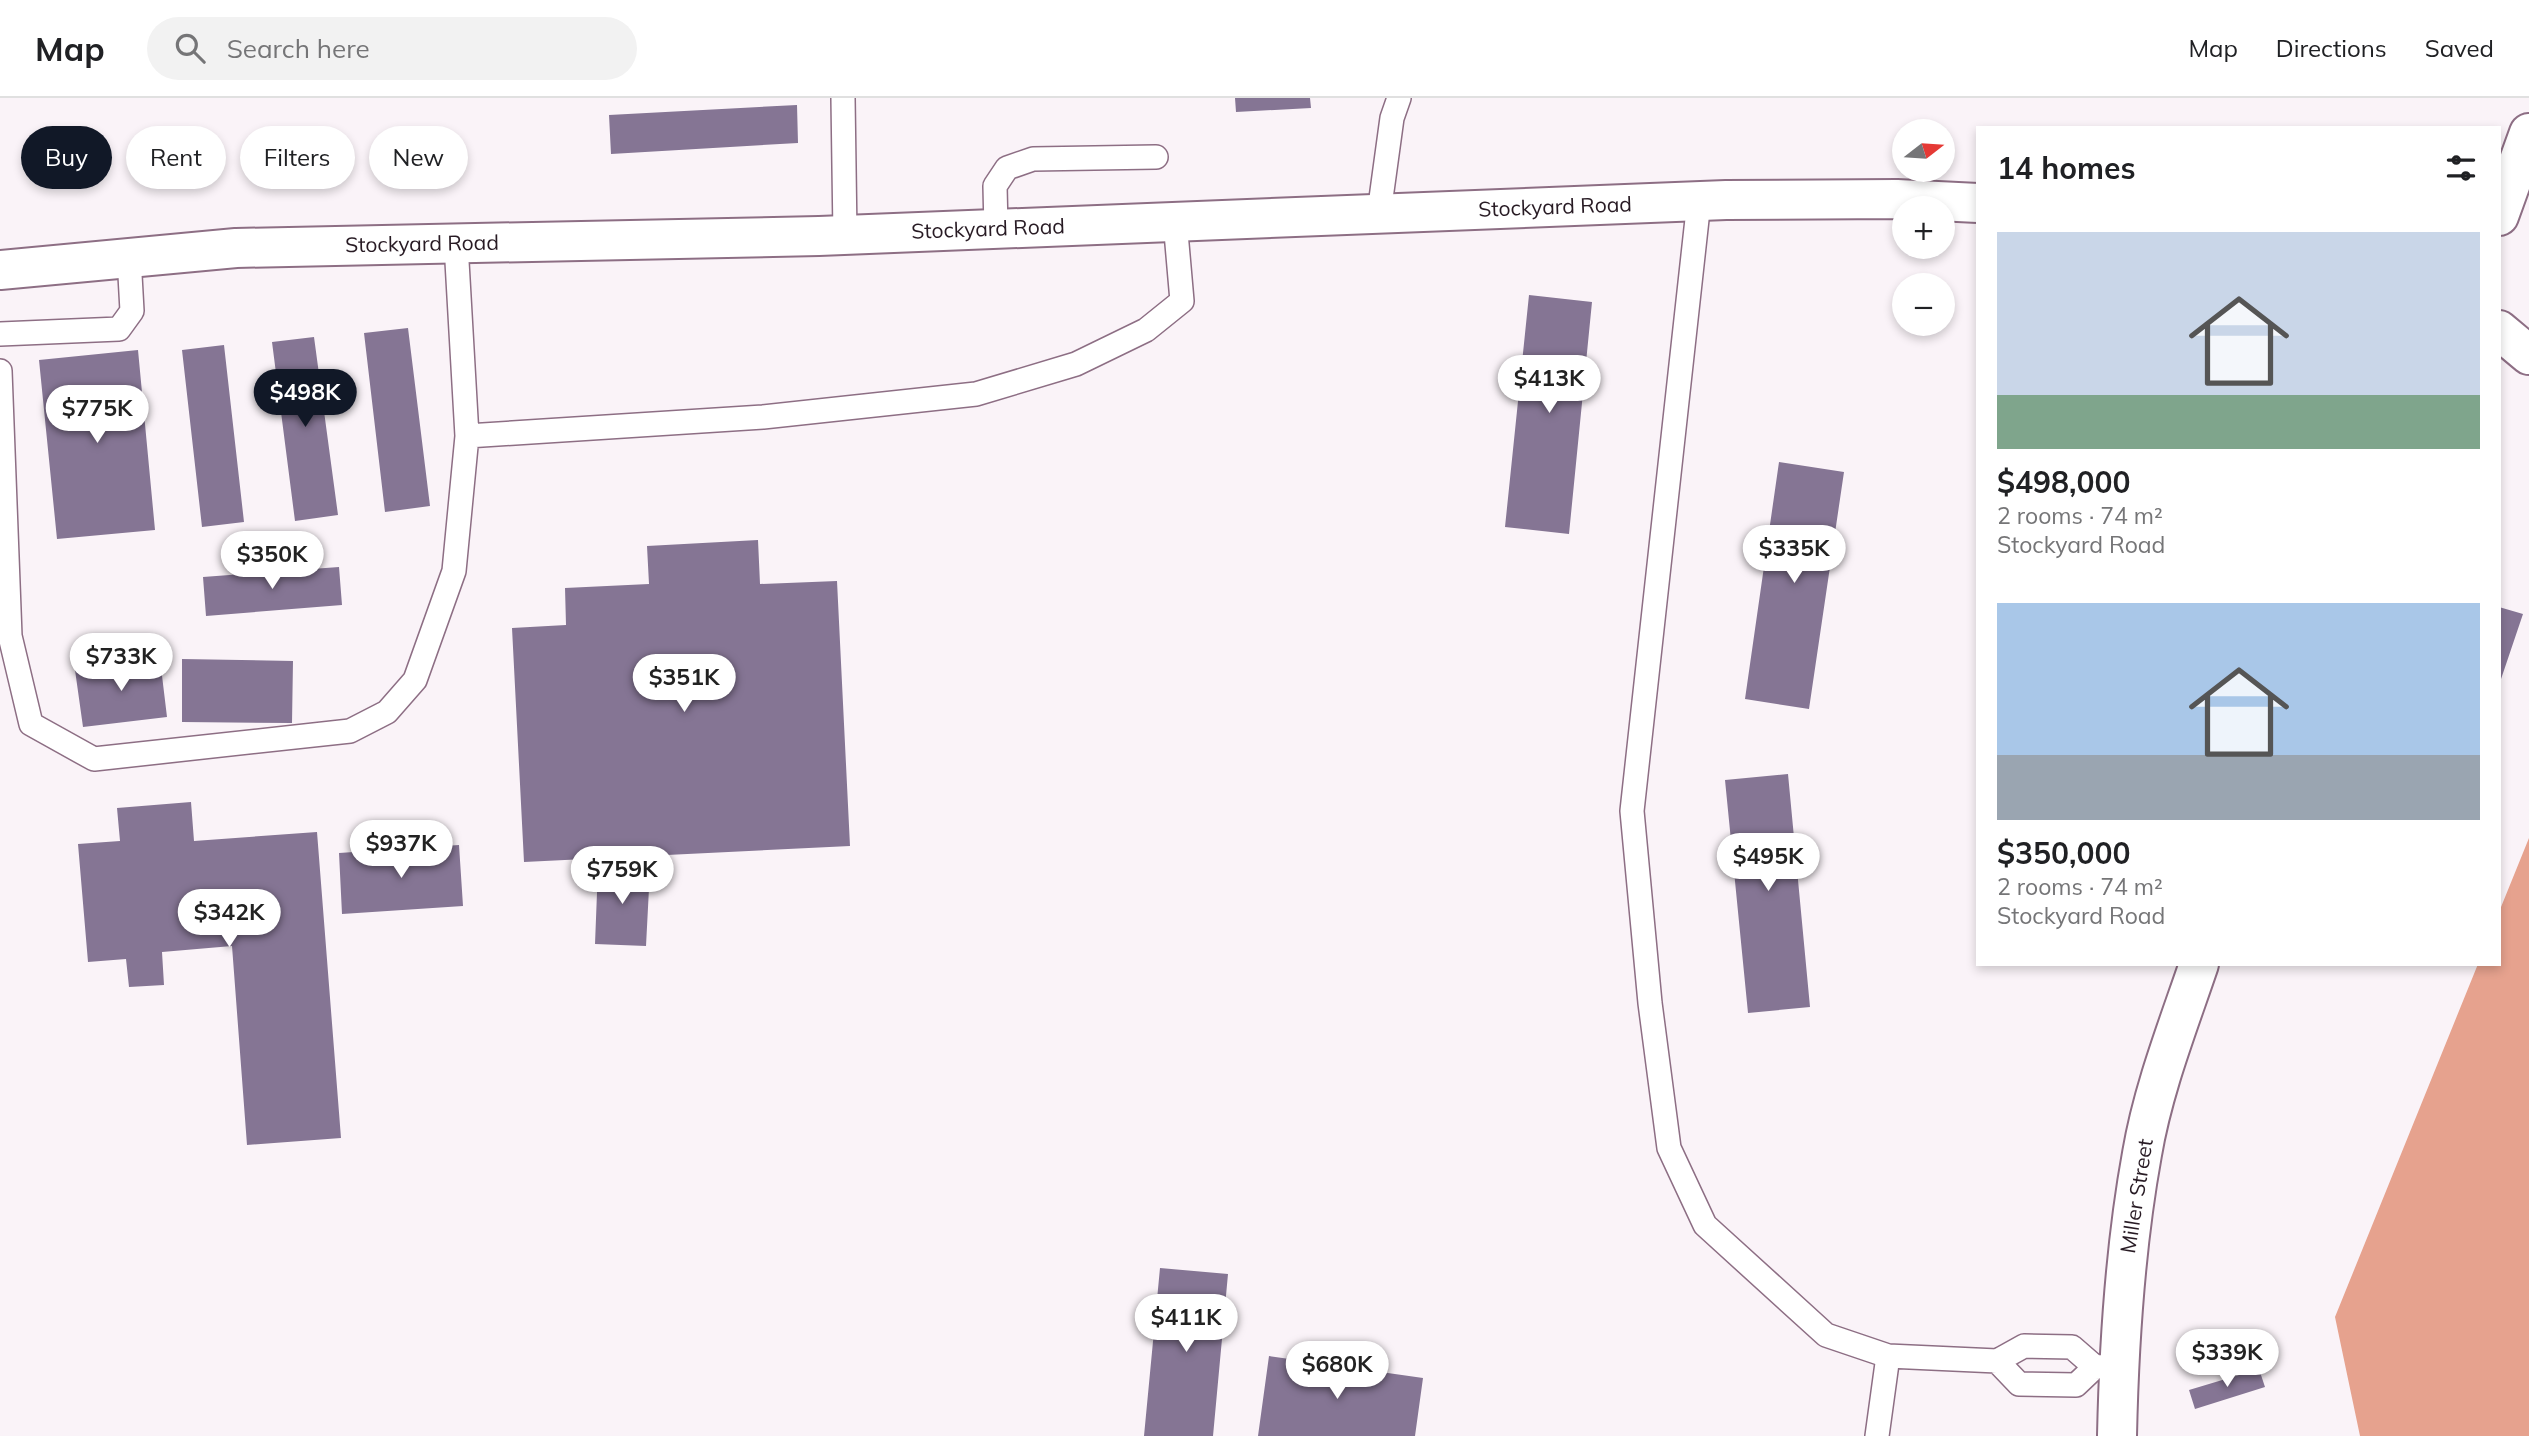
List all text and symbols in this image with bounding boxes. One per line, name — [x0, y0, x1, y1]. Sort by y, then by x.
search box — [147, 17, 637, 80]
text: Map — [35, 28, 105, 69]
icon: search — [171, 29, 209, 67]
text: Search here — [227, 32, 370, 65]
text: Map — [2188, 33, 2238, 63]
text: Directions — [2276, 33, 2387, 63]
text: Saved — [2425, 33, 2494, 63]
north arrow — [1892, 119, 1955, 182]
map controls — [1892, 119, 1955, 336]
chip: Buy — [21, 126, 112, 189]
chip: Rent — [126, 126, 226, 189]
chip: Filters — [240, 126, 355, 189]
chip: New — [369, 126, 468, 189]
text: 14 homes — [1997, 149, 2136, 187]
icon: filters — [2442, 149, 2480, 187]
street label: Stockyard Road — [1478, 190, 1632, 222]
button: + — [1892, 196, 1955, 259]
street label: Stockyard Road — [911, 212, 1065, 244]
street label: Stockyard Road — [345, 229, 499, 257]
button: − — [1892, 273, 1955, 336]
icon: home — [2176, 278, 2302, 404]
pin: $413K — [1500, 356, 1598, 415]
text: $413K — [1514, 363, 1584, 392]
pin: $498K — [256, 370, 354, 429]
text: $498K — [270, 377, 340, 406]
pin: $775K — [48, 386, 146, 445]
text: $775K — [62, 393, 132, 422]
text: $498,000 — [1997, 463, 2130, 501]
text: 2 rooms · 74 m² — [1997, 501, 2163, 530]
pin: $335K — [1745, 526, 1843, 585]
text: Stockyard Road — [1997, 530, 2165, 559]
pin: $350K — [223, 532, 321, 591]
text: $335K — [1759, 533, 1829, 562]
text: $350K — [237, 539, 307, 568]
pin: $733K — [72, 634, 170, 693]
text: $733K — [86, 641, 156, 670]
icon: home — [2176, 649, 2302, 775]
pin: $351K — [635, 654, 733, 714]
text: $351K — [649, 662, 719, 691]
pin: $937K — [352, 820, 450, 880]
text: $937K — [366, 828, 436, 857]
pin: $495K — [1719, 834, 1817, 893]
text: $350,000 — [1997, 834, 2130, 872]
text: $495K — [1733, 841, 1803, 870]
pin: $759K — [573, 846, 671, 906]
text: $759K — [587, 854, 657, 883]
text: 2 rooms · 74 m² — [1997, 872, 2163, 901]
pin: $342K — [180, 890, 278, 949]
text: $342K — [194, 897, 264, 926]
text: Stockyard Road — [1997, 901, 2165, 930]
street label: Miller Street — [2114, 1137, 2158, 1255]
pin: $411K — [1137, 1294, 1235, 1354]
text: $411K — [1151, 1302, 1221, 1331]
pin: $339K — [2178, 1330, 2276, 1389]
text: $339K — [2192, 1337, 2262, 1366]
pin: $680K — [1288, 1342, 1386, 1401]
text: $680K — [1302, 1349, 1372, 1378]

